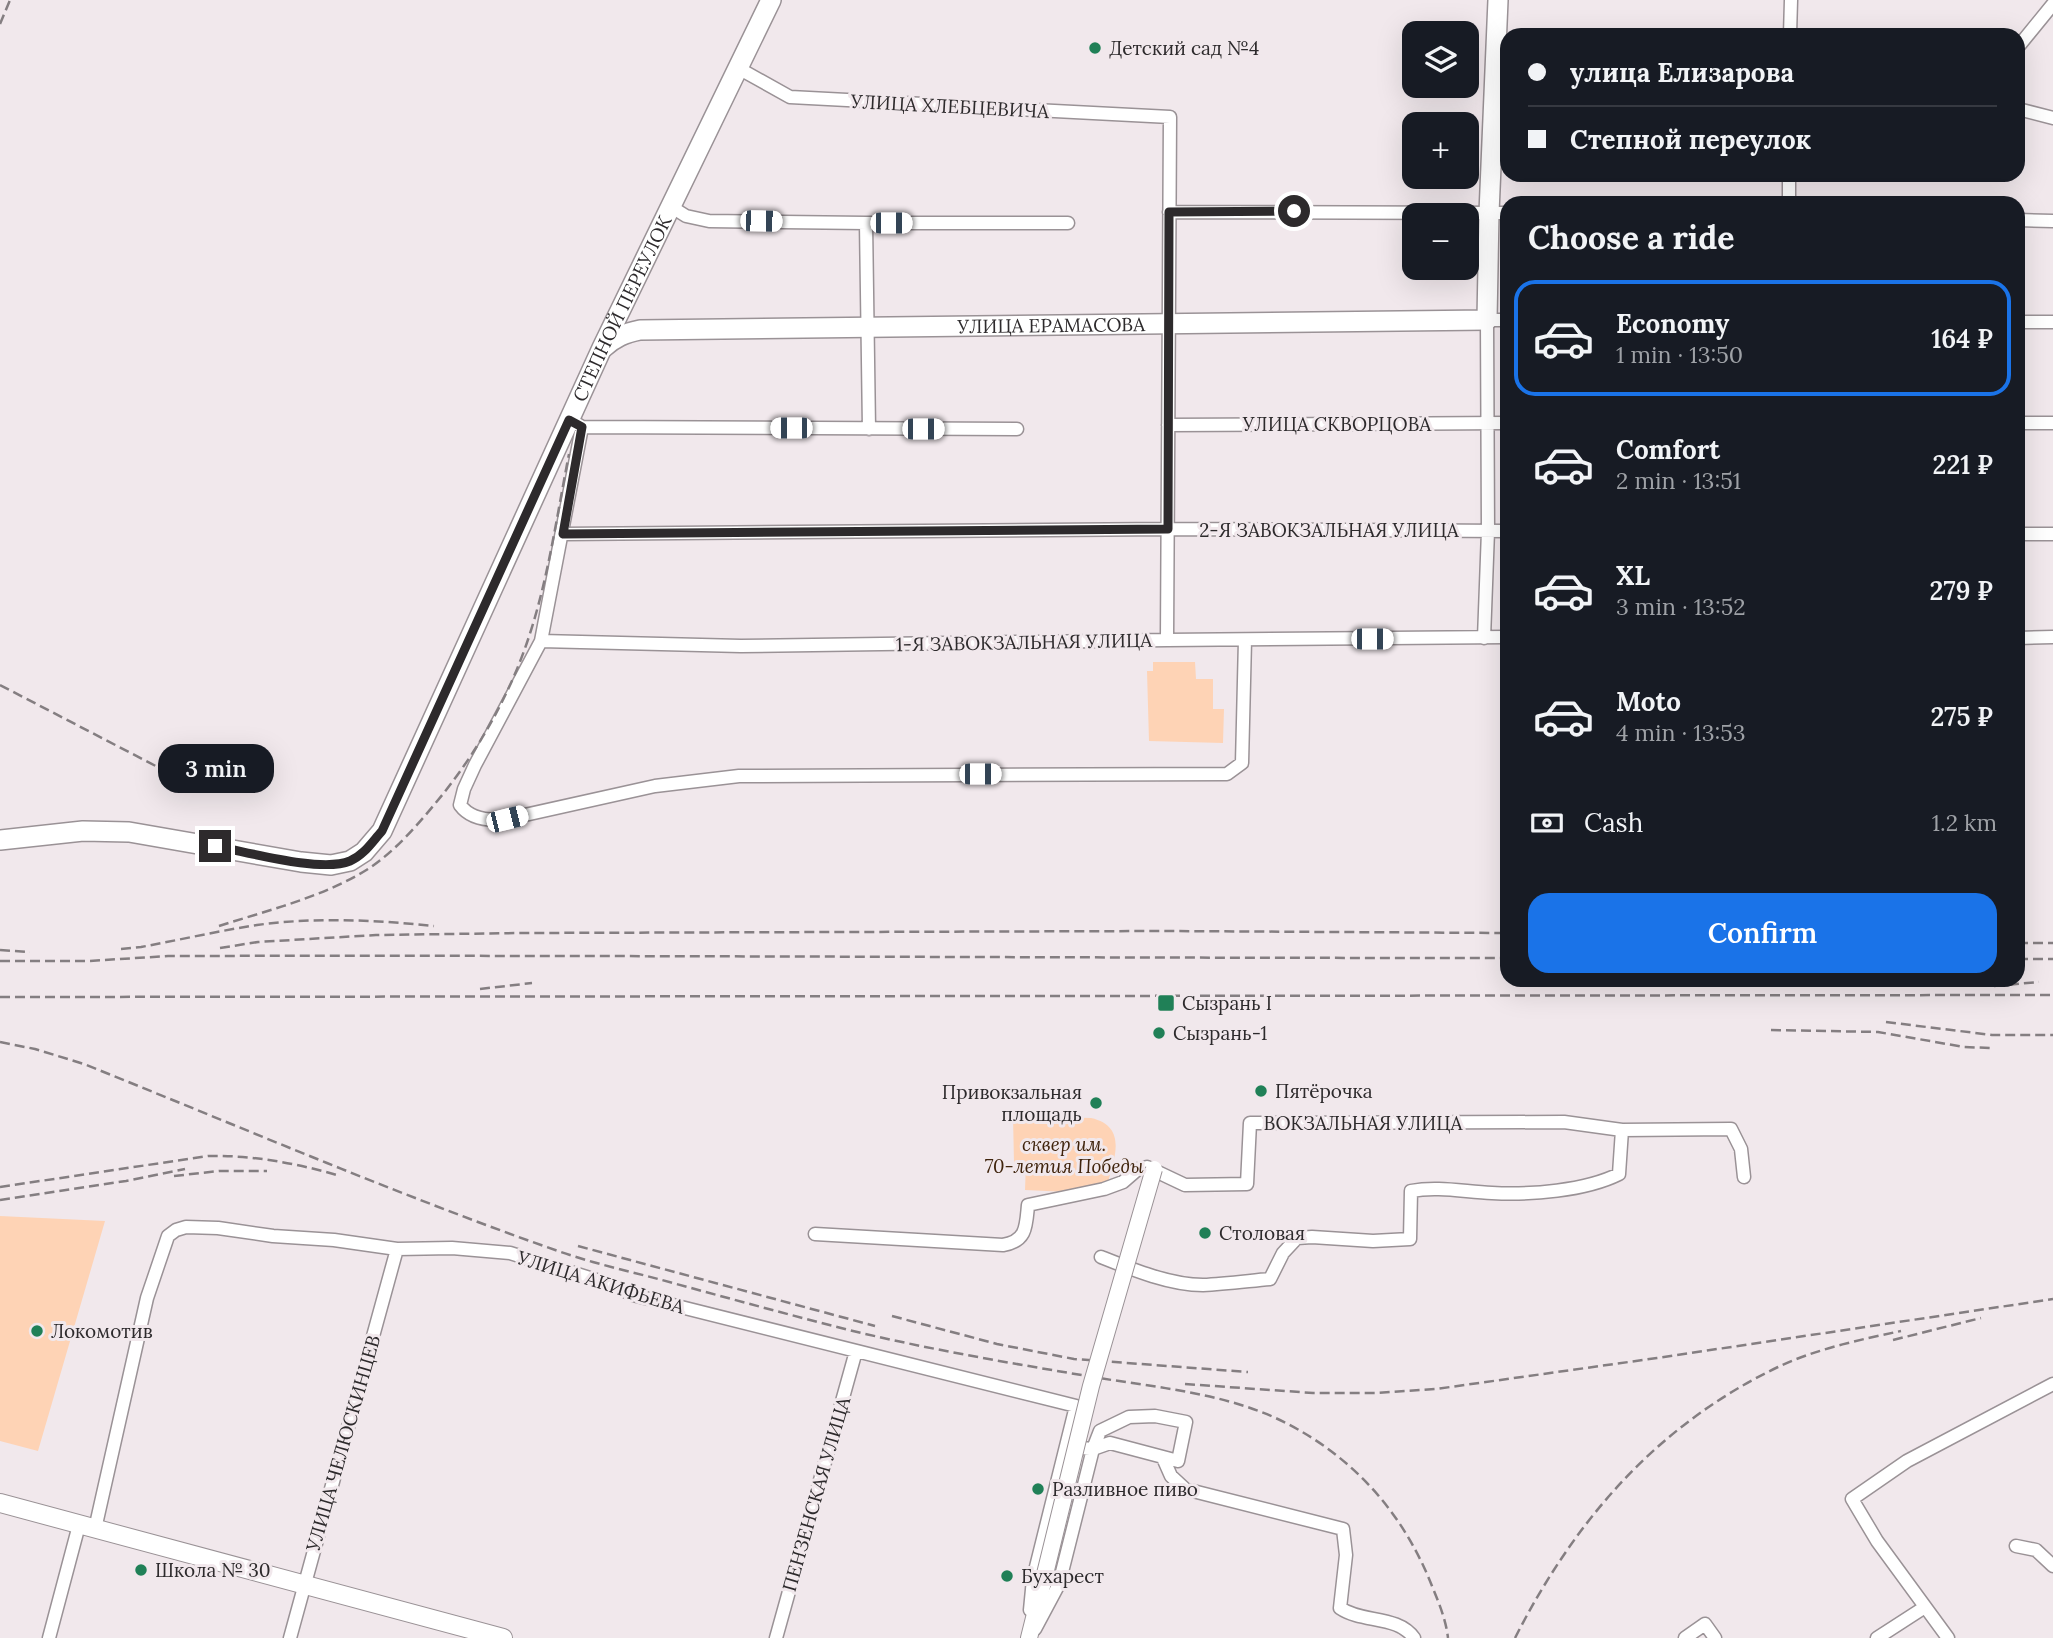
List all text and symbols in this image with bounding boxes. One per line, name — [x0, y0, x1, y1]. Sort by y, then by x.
map controls — [1402, 21, 1479, 280]
button: layers — [1402, 21, 1479, 98]
place label: Детский сад №4 — [1109, 36, 1259, 60]
marker: Детский сад №4 — [1087, 40, 1103, 56]
text: улица Елизарова — [1570, 56, 1794, 89]
street label: УЛИЦА ХЛЕБЦЕВИЧА — [849, 89, 1051, 123]
button: + — [1402, 112, 1479, 189]
text: Степной переулок — [1570, 123, 1811, 156]
route start — [1278, 195, 1310, 227]
button: − — [1402, 203, 1479, 280]
car — [740, 210, 783, 232]
street label: СТЕПНОЙ ПЕРЕУЛОК — [567, 211, 677, 405]
car — [871, 213, 913, 234]
text: Choose a ride — [1528, 217, 1735, 258]
icon: car — [1532, 307, 1595, 370]
text: Economy — [1616, 307, 1729, 340]
street label: УЛИЦА ЕРАМАСОВА — [956, 312, 1146, 338]
text: 164 ₽ — [1931, 322, 1993, 355]
text: 1 min · 13:50 — [1616, 340, 1743, 369]
street label: УЛИЦА СКВОРЦОВА — [1242, 412, 1432, 436]
car — [771, 418, 813, 439]
car — [903, 419, 945, 440]
icon: car — [1532, 433, 1595, 496]
text: Comfort — [1616, 433, 1720, 466]
text: 221 ₽ — [1933, 448, 1993, 481]
text: 2 min · 13:51 — [1616, 466, 1741, 495]
street label: 2-Я ЗАВОКЗАЛЬНАЯ УЛИЦА — [1199, 518, 1460, 542]
icon: car — [1532, 559, 1595, 622]
text: XL — [1616, 559, 1650, 592]
text: 279 ₽ — [1930, 574, 1993, 607]
text: 3 min · 13:52 — [1616, 592, 1746, 621]
street label: 1-Я ЗАВОКЗАЛЬНАЯ УЛИЦА — [896, 628, 1153, 656]
car — [1352, 629, 1394, 650]
icon: car — [1532, 685, 1595, 748]
text: Moto — [1616, 685, 1681, 718]
text: 275 ₽ — [1930, 700, 1993, 733]
text: 4 min · 13:53 — [1616, 718, 1746, 747]
callout: 3 min — [157, 744, 273, 794]
text: 3 min — [185, 754, 247, 783]
car — [960, 764, 1002, 785]
car — [485, 804, 530, 834]
icon: cash — [1528, 804, 1566, 842]
text: Cash — [1584, 806, 1643, 839]
text: 1.2 km — [1932, 808, 1997, 837]
route end — [199, 830, 231, 862]
button: Confirm — [1528, 893, 1997, 973]
place label: Сызрань I — [1182, 991, 1272, 1015]
marker: Сызрань I — [1156, 993, 1176, 1013]
place label: Сызрань-1 — [1173, 1021, 1267, 1045]
marker: Сызрань-1 — [1151, 1025, 1167, 1041]
place label: Пятёрочка — [1275, 1079, 1373, 1103]
place label: Привокзальная площадь — [942, 1080, 1082, 1126]
marker: Пятёрочка — [1253, 1083, 1269, 1099]
marker: Привокзальная площадь — [1088, 1095, 1104, 1111]
street label: ВОКЗАЛЬНАЯ УЛИЦА — [1264, 1111, 1463, 1135]
park label: сквер им. 70-летия Победы — [985, 1132, 1144, 1178]
place label: Столовая — [1219, 1221, 1305, 1245]
marker: Столовая — [1197, 1225, 1213, 1241]
street label: УЛИЦА АКИФЬЕВА — [514, 1245, 688, 1319]
place label: Локомотив — [51, 1319, 153, 1343]
marker: Локомотив — [29, 1323, 45, 1339]
street label: УЛИЦА ЧЕЛЮСКИНЦЕВ — [300, 1332, 385, 1555]
street label: ПЕНЗЕНСКАЯ УЛИЦА — [777, 1393, 856, 1594]
place label: Разливное пиво — [1052, 1477, 1198, 1501]
marker: Разливное пиво — [1030, 1481, 1046, 1497]
place label: Школа № 30 — [155, 1558, 271, 1582]
marker: Школа № 30 — [133, 1562, 149, 1578]
place label: Бухарест — [1021, 1564, 1104, 1588]
marker: Бухарест — [999, 1568, 1015, 1584]

